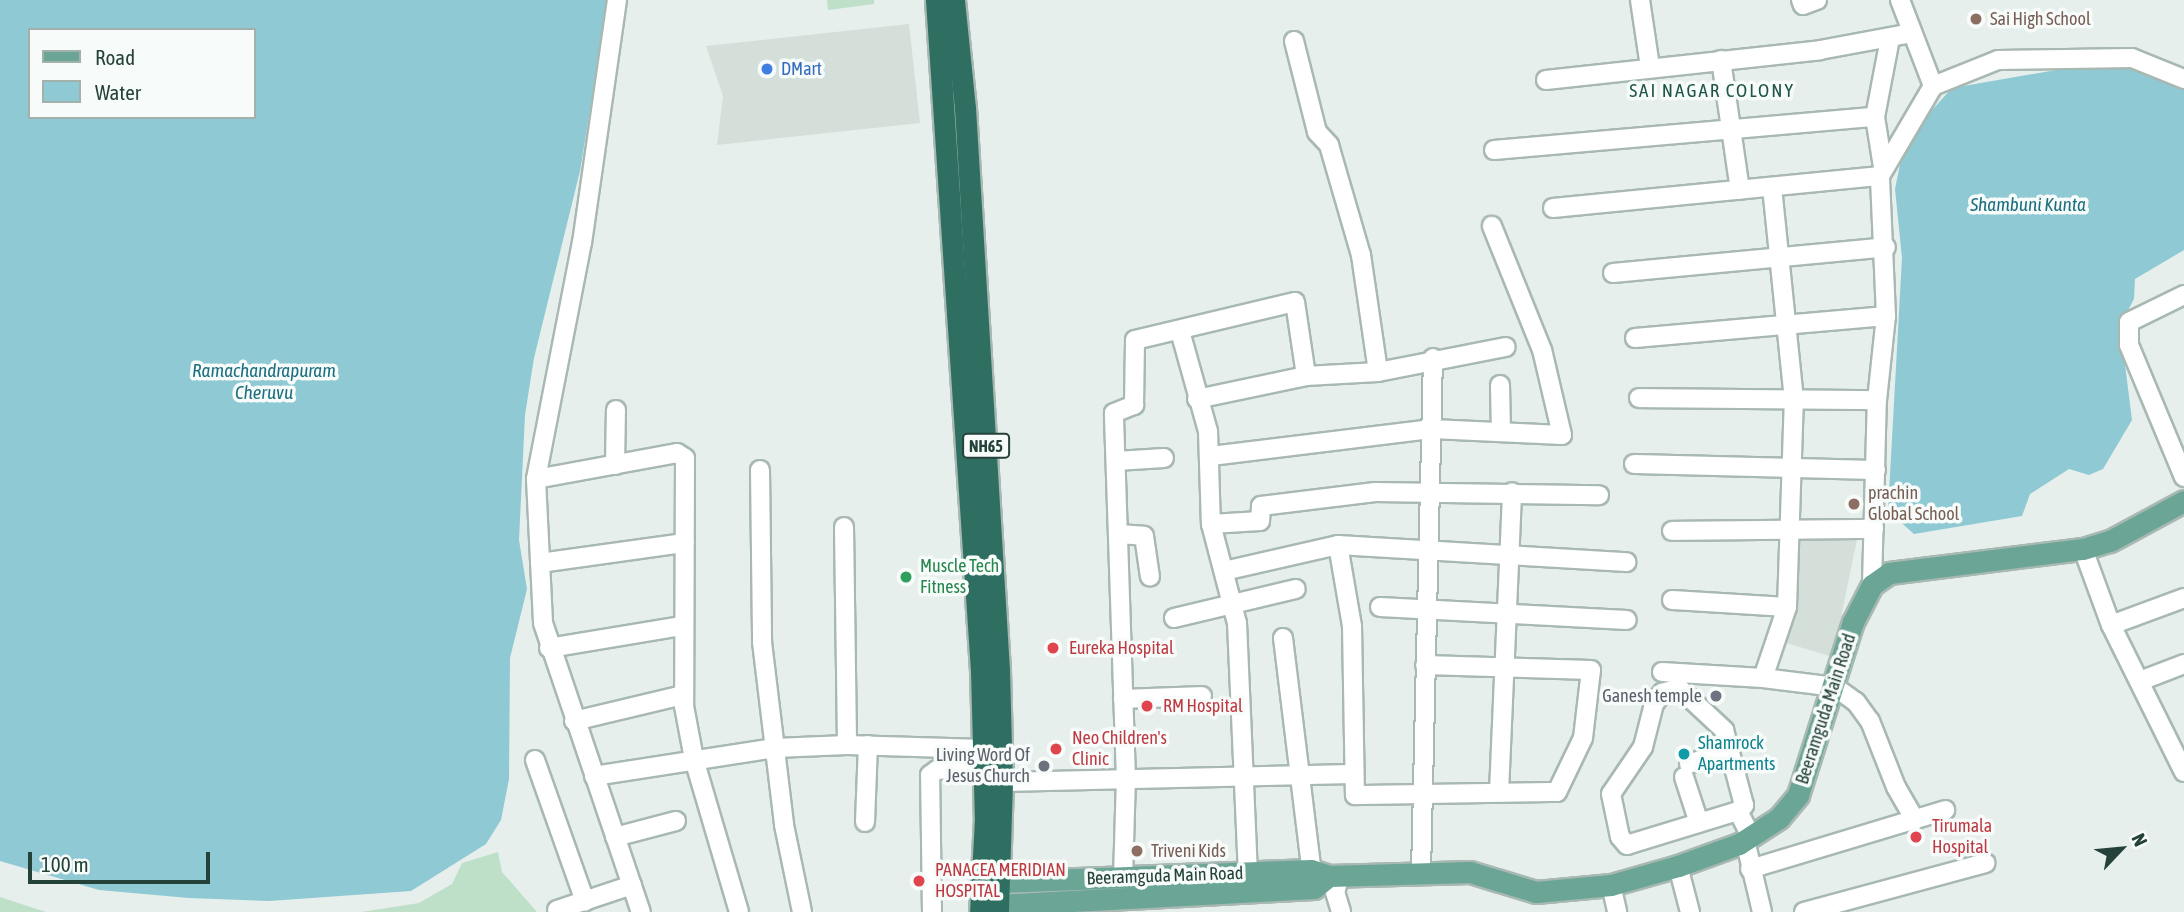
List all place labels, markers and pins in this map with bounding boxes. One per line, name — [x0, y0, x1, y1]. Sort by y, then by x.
place label: Sai High School — [1990, 8, 2091, 30]
marker: Sai High School — [1968, 11, 1984, 27]
place label: DMart — [781, 58, 822, 80]
marker: DMart — [759, 61, 775, 77]
place label: prachin Global School — [1868, 483, 1959, 526]
marker: prachin Global School — [1846, 496, 1862, 512]
place label: Muscle Tech Fitness — [920, 556, 999, 598]
marker: Muscle Tech Fitness — [898, 569, 914, 585]
place label: Eureka Hospital — [1069, 637, 1174, 659]
marker: Eureka Hospital — [1043, 638, 1063, 658]
place label: Ganesh temple — [1602, 685, 1702, 707]
marker: Ganesh temple — [1708, 688, 1724, 704]
place label: RM Hospital — [1163, 695, 1243, 717]
marker: RM Hospital — [1137, 696, 1157, 716]
place label: Neo Children's Clinic — [1072, 728, 1167, 770]
place label: Shamrock Apartments — [1698, 733, 1775, 776]
marker: Neo Children's Clinic — [1046, 739, 1066, 759]
place label: Living Word Of Jesus Church — [936, 745, 1030, 788]
marker: Shamrock Apartments — [1676, 746, 1692, 762]
marker: Living Word Of Jesus Church — [1036, 758, 1052, 774]
place label: Tirumala Hospital — [1932, 816, 1992, 858]
marker: Tirumala Hospital — [1906, 827, 1926, 847]
place label: Triveni Kids — [1151, 840, 1226, 862]
marker: Triveni Kids — [1129, 843, 1145, 859]
place label: PANACEA MERIDIAN HOSPITAL — [935, 860, 1066, 903]
marker: PANACEA MERIDIAN HOSPITAL — [909, 871, 929, 891]

